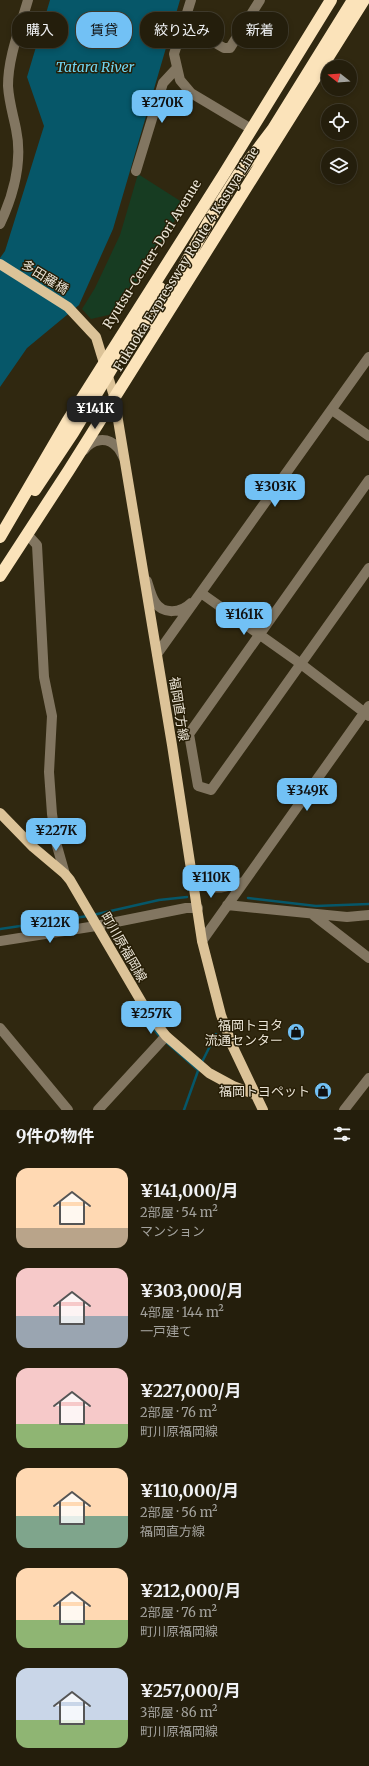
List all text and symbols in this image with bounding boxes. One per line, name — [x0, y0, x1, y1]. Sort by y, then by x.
chip: 購入 — [12, 12, 68, 48]
chip: 賃貸 — [76, 12, 132, 48]
chip: 絞り込み — [140, 12, 224, 48]
chip: 新着 — [232, 12, 288, 48]
water label: Tatara River — [56, 58, 134, 76]
north arrow — [321, 60, 357, 96]
map controls — [321, 60, 357, 184]
pin: ¥270K — [134, 90, 190, 124]
text: ¥270K — [141, 94, 183, 111]
button: locate — [321, 104, 357, 140]
street label: Fukuoka Expressway Route 4 Kasuya Line — [110, 143, 263, 374]
button: layers — [321, 148, 357, 184]
street label: Ryutsu-Center-Dori Avenue — [99, 176, 205, 332]
street label: 多田羅橋 — [18, 256, 72, 298]
pin: ¥141K — [67, 396, 123, 430]
text: ¥141K — [76, 400, 114, 417]
pin: ¥303K — [247, 474, 303, 508]
text: ¥303K — [254, 478, 296, 495]
pin: ¥161K — [216, 602, 272, 636]
text: ¥161K — [225, 606, 263, 623]
street label: 福岡直方線 — [166, 676, 192, 742]
pin: ¥349K — [279, 778, 335, 812]
text: ¥349K — [286, 782, 328, 799]
pin: ¥227K — [28, 818, 84, 852]
text: ¥227K — [35, 822, 77, 839]
pin: ¥110K — [183, 865, 239, 899]
text: ¥110K — [191, 869, 231, 886]
street label: 町川原福岡線 — [97, 909, 151, 985]
pin: ¥212K — [22, 910, 78, 944]
text: ¥212K — [30, 914, 70, 931]
pin: ¥257K — [123, 1001, 179, 1035]
text: ¥257K — [130, 1005, 172, 1022]
place label: 福岡トヨタ 流通センター — [205, 1017, 283, 1049]
shop icon: 福岡トヨタ 流通センター — [286, 1022, 306, 1042]
shop icon: 福岡トヨペット — [313, 1081, 333, 1101]
place label: 福岡トヨペット — [219, 1083, 310, 1100]
icon: filters — [331, 1123, 353, 1145]
text: 9件の物件 — [16, 1125, 95, 1147]
text: ¥141,000/月 — [140, 1180, 239, 1202]
icon: home — [48, 1184, 96, 1232]
text: 2部屋 · 54 m² — [140, 1204, 218, 1221]
text: マンション — [140, 1223, 205, 1240]
text: ¥303,000/月 — [140, 1280, 244, 1302]
icon: home — [48, 1284, 96, 1332]
text: 4部屋 · 144 m² — [140, 1304, 224, 1321]
text: 一戸建て — [140, 1323, 192, 1340]
text: ¥227,000/月 — [140, 1380, 242, 1402]
icon: home — [48, 1384, 96, 1432]
text: 2部屋 · 76 m² — [140, 1404, 217, 1421]
text: 町川原福岡線 — [140, 1423, 218, 1440]
text: ¥110,000/月 — [140, 1480, 239, 1502]
icon: home — [48, 1484, 96, 1532]
text: 2部屋 · 56 m² — [140, 1504, 218, 1521]
text: 福岡直方線 — [140, 1523, 205, 1540]
text: ¥212,000/月 — [140, 1580, 241, 1602]
icon: home — [48, 1584, 96, 1632]
text: 2部屋 · 76 m² — [140, 1604, 217, 1621]
text: 町川原福岡線 — [140, 1623, 218, 1640]
text: ¥257,000/月 — [140, 1680, 241, 1702]
icon: home — [48, 1684, 96, 1732]
text: 3部屋 · 86 m² — [140, 1704, 218, 1721]
text: 町川原福岡線 — [140, 1723, 218, 1740]

